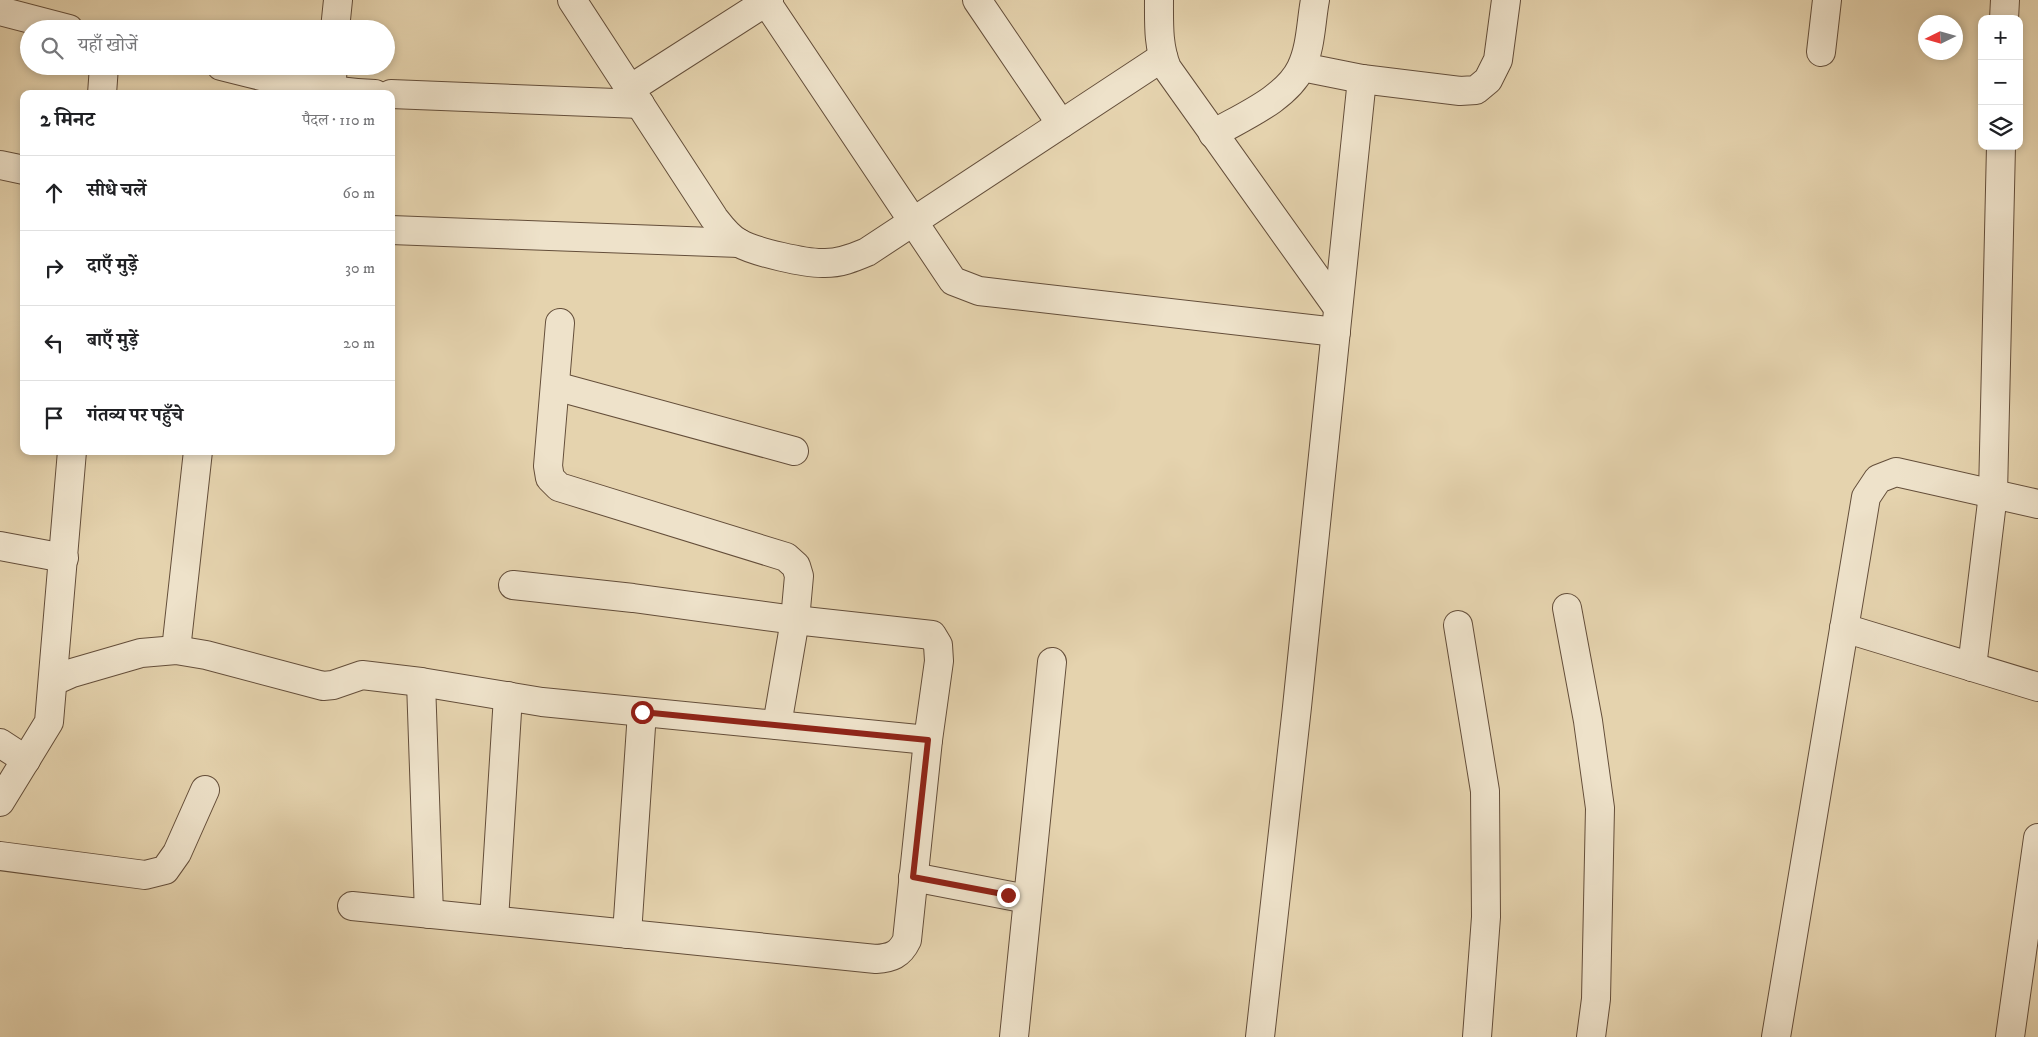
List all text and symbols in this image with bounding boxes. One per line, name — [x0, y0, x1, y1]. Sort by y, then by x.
north arrow — [1918, 15, 1963, 60]
map controls — [1978, 15, 2023, 150]
button: + — [1978, 15, 2023, 60]
search box — [20, 20, 395, 75]
icon: search — [38, 34, 66, 62]
text: यहाँ खोजें — [78, 34, 138, 57]
button: − — [1978, 60, 2023, 105]
button: layers — [1978, 105, 2023, 150]
text: 2 मिनट — [40, 107, 95, 133]
text: पैदल · 110 m — [302, 110, 375, 130]
icon: ahead — [40, 179, 68, 207]
text: सीधे चलें — [87, 179, 146, 202]
text: 60 m — [343, 183, 375, 203]
icon: right — [40, 254, 68, 282]
text: दाएँ मुड़ें — [87, 254, 138, 277]
text: 30 m — [345, 258, 375, 278]
icon: left — [40, 329, 68, 357]
text: बाएँ मुड़ें — [87, 329, 138, 352]
text: 20 m — [343, 333, 375, 353]
icon: arrive — [40, 404, 68, 432]
text: गंतव्य पर पहुँचे — [87, 404, 183, 427]
route start — [631, 701, 654, 724]
route end — [997, 884, 1020, 907]

